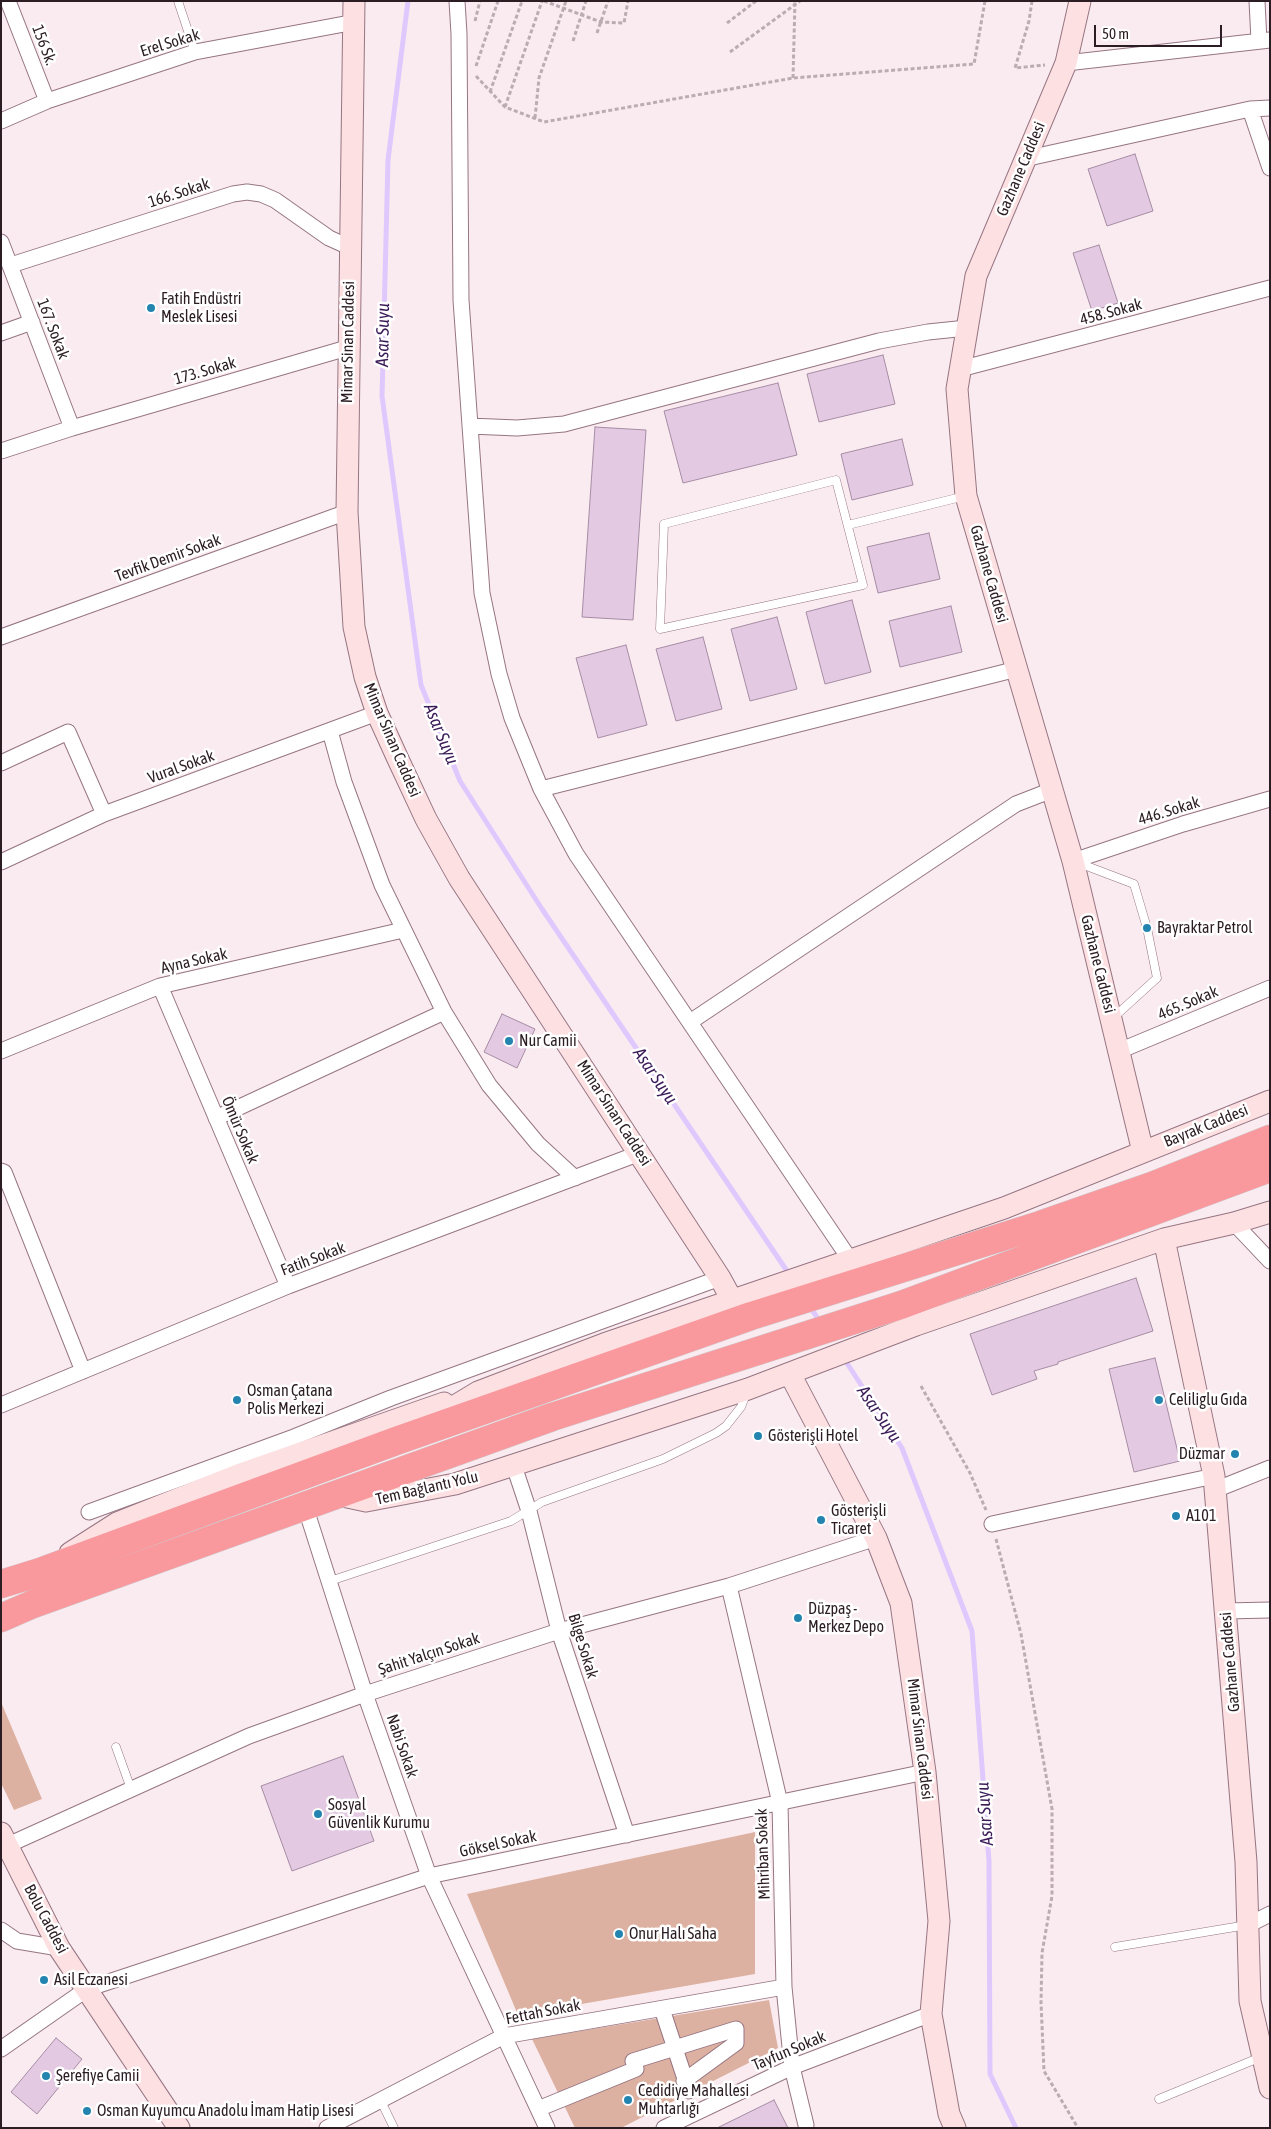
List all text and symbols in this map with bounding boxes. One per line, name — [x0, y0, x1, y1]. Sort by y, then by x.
scale bar — [1096, 15, 1224, 47]
street label: 156 Sk. — [28, 22, 60, 68]
street label: Erel Sokak — [138, 25, 202, 61]
text: 50 m — [1102, 25, 1129, 42]
street label: Gazhane Caddesi — [993, 119, 1049, 219]
street label: 166. Sokak — [146, 174, 212, 212]
street label: Mimar Sinan Caddesi — [337, 281, 359, 403]
place label: Fatih Endüstri Meslek Lisesi — [161, 289, 241, 327]
street label: 458. Sokak — [1078, 295, 1144, 329]
street label: 167. Sokak — [33, 296, 73, 362]
marker: Fatih Endüstri Meslek Lisesi — [145, 302, 157, 314]
water label: Asar Suyu — [372, 303, 394, 367]
street label: 173. Sokak — [172, 353, 238, 389]
street label: Gazhane Caddesi — [966, 523, 1012, 625]
street label: Tevfik Demir Sokak — [112, 530, 224, 586]
street label: Mimar Sinan Caddesi — [359, 680, 425, 800]
water label: Asar Suyu — [419, 700, 463, 768]
street label: Vural Sokak — [145, 746, 217, 788]
street label: 446. Sokak — [1136, 793, 1202, 829]
street label: Gazhane Caddesi — [1077, 913, 1119, 1015]
place label: Bayraktar Petrol — [1157, 918, 1252, 938]
marker: Bayraktar Petrol — [1141, 922, 1153, 934]
street label: Ayna Sokak — [159, 944, 229, 978]
street label: 465. Sokak — [1155, 982, 1221, 1024]
place label: Nur Camii — [519, 1031, 577, 1051]
marker: Nur Camii — [503, 1035, 515, 1047]
water label: Asar Suyu — [628, 1044, 682, 1108]
street label: Mimar Sinan Caddesi — [573, 1057, 655, 1169]
street label: Ömür Sokak — [217, 1093, 263, 1167]
street label: Bayrak Caddesi — [1161, 1100, 1251, 1152]
street label: Fatih Sokak — [278, 1238, 348, 1280]
place label: Osman Çatana Polis Merkezi — [247, 1381, 333, 1419]
water label: Asar Suyu — [852, 1382, 906, 1446]
place label: Celiliglu Gıda — [1169, 1390, 1248, 1410]
marker: Osman Çatana Polis Merkezi — [231, 1394, 243, 1406]
marker: Celiliglu Gıda — [1153, 1394, 1165, 1406]
place label: Gösterişli Hotel — [768, 1426, 858, 1446]
marker: Gösterişli Hotel — [752, 1430, 764, 1442]
place label: Düzmar — [1179, 1444, 1225, 1464]
marker: Düzmar — [1229, 1448, 1241, 1460]
street label: Tem Bağlantı Yolu — [374, 1467, 480, 1509]
place label: Gösterişli Ticaret — [831, 1501, 886, 1539]
place label: A101 — [1186, 1506, 1216, 1526]
marker: A101 — [1170, 1510, 1182, 1522]
marker: Gösterişli Ticaret — [815, 1514, 827, 1526]
place label: Düzpaş - Merkez Depo — [808, 1599, 884, 1637]
street label: Bilge Sokak — [564, 1611, 602, 1681]
street label: Gazhane Caddesi — [1216, 1611, 1244, 1713]
marker: Düzpaş - Merkez Depo — [792, 1612, 804, 1624]
street label: Şahit Yalçın Sokak — [376, 1629, 482, 1679]
street label: Mimar Sinan Caddesi — [903, 1677, 937, 1801]
street label: Nabi Sokak — [382, 1712, 422, 1780]
water label: Asar Suyu — [972, 1781, 998, 1847]
place label: Sosyal Güvenlik Kurumu — [328, 1795, 430, 1833]
marker: Sosyal Güvenlik Kurumu — [312, 1808, 324, 1820]
street label: Mihriban Sokak — [752, 1808, 774, 1900]
street label: Göksel Sokak — [458, 1826, 538, 1862]
street label: Bolu Caddesi — [20, 1881, 72, 1957]
place label: Onur Halı Saha — [629, 1924, 717, 1944]
marker: Onur Halı Saha — [613, 1928, 625, 1940]
place label: Asil Eczanesi — [54, 1970, 128, 1990]
marker: Asil Eczanesi — [38, 1974, 50, 1986]
street label: Fettah Sokak — [504, 1995, 582, 2029]
street label: Tayfun Sokak — [749, 2027, 829, 2075]
place label: Şerefiye Camii — [56, 2066, 139, 2086]
marker: Şerefiye Camii — [40, 2070, 52, 2082]
place label: Cedidiye Mahallesi Muhtarlığı — [638, 2081, 749, 2119]
marker: Cedidiye Mahallesi Muhtarlığı — [622, 2094, 634, 2106]
place label: Osman Kuyumcu Anadolu İmam Hatip Lisesi — [97, 2101, 354, 2121]
marker: Osman Kuyumcu Anadolu İmam Hatip Lisesi — [81, 2105, 93, 2117]

